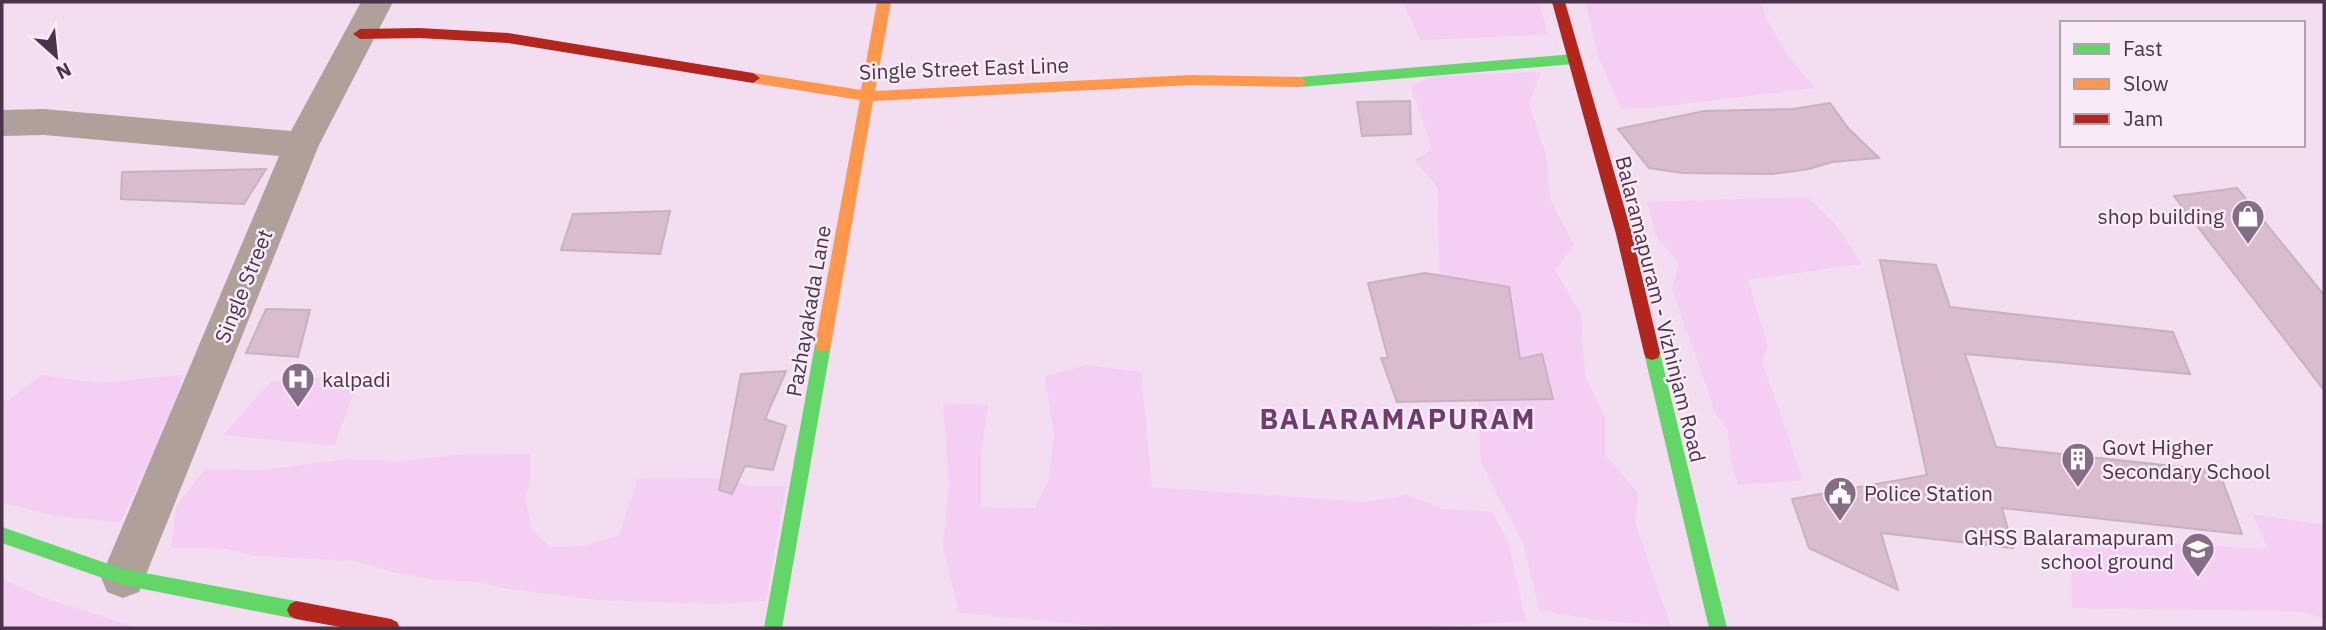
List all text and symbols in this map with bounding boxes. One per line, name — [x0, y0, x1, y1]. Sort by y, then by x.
north arrow — [21, 21, 91, 91]
legend — [2060, 21, 2305, 147]
text: Fast — [2123, 34, 2163, 62]
street label: Single Street East Line — [858, 50, 1070, 86]
text: N — [52, 57, 75, 85]
text: Slow — [2123, 69, 2169, 97]
text: Jam — [2123, 104, 2163, 132]
street label: Balaramapuram - Vizhinjam Road — [1609, 153, 1713, 465]
shop icon: shop building — [2229, 197, 2267, 246]
place label: shop building — [2097, 202, 2224, 230]
street label: Pazhayakada Lane — [779, 223, 837, 399]
street label: Single Street — [207, 225, 279, 347]
hospital icon: kalpadi — [279, 360, 317, 409]
place label: kalpadi — [322, 365, 391, 393]
district label: BALARAMAPURAM — [1260, 400, 1536, 437]
place label: Govt Higher Secondary School — [2102, 433, 2271, 485]
building icon: Govt Higher Secondary School — [2059, 440, 2097, 489]
public building icon: Police Station — [1821, 474, 1859, 523]
place label: Police Station — [1864, 479, 1993, 507]
place label: GHSS Balaramapuram school ground — [1964, 523, 2174, 575]
school or university icon: GHSS Balaramapuram school ground — [2179, 530, 2217, 579]

